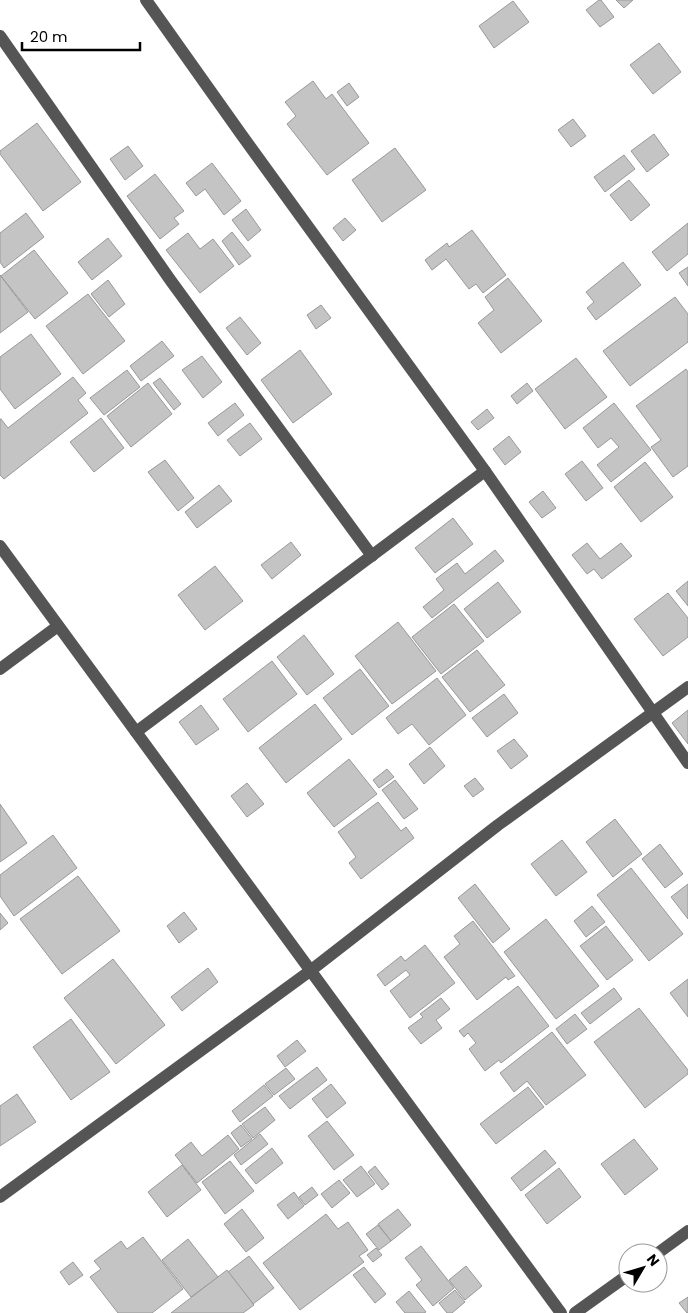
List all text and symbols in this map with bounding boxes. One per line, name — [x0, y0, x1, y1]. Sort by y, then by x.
scale bar — [22, 20, 140, 52]
text: 20 m — [30, 26, 68, 47]
north arrow — [618, 1243, 668, 1293]
text: N — [642, 1250, 664, 1270]

